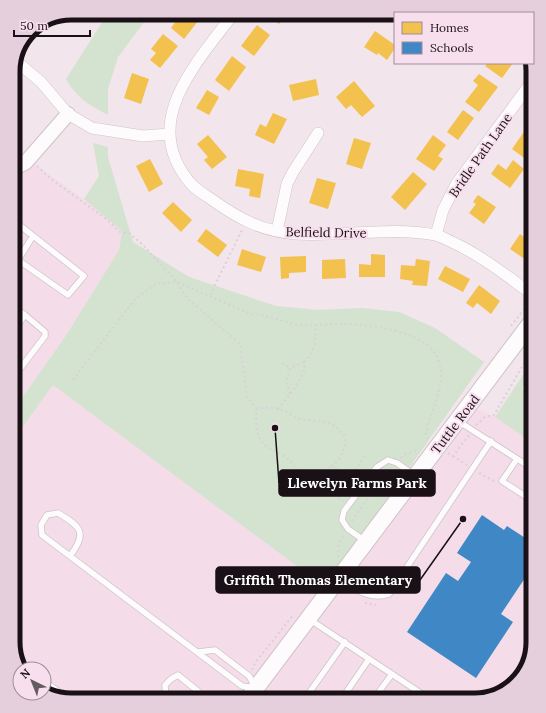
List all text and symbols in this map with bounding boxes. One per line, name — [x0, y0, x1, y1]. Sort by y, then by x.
scale bar — [14, 12, 90, 38]
legend — [394, 12, 534, 64]
text: 50 m — [20, 18, 48, 33]
text: Homes — [430, 20, 469, 35]
text: Schools — [430, 40, 474, 55]
street label: Bridle Path Lane — [445, 110, 516, 201]
street label: Belfield Drive — [285, 223, 367, 242]
street label: Tuttle Road — [427, 391, 483, 457]
callout: Llewelyn Farms Park — [279, 470, 435, 496]
text: Llewelyn Farms Park — [287, 474, 427, 492]
callout: Griffith Thomas Elementary — [216, 567, 420, 593]
text: Griffith Thomas Elementary — [224, 571, 412, 589]
north arrow — [12, 661, 52, 701]
text: N — [17, 665, 33, 682]

